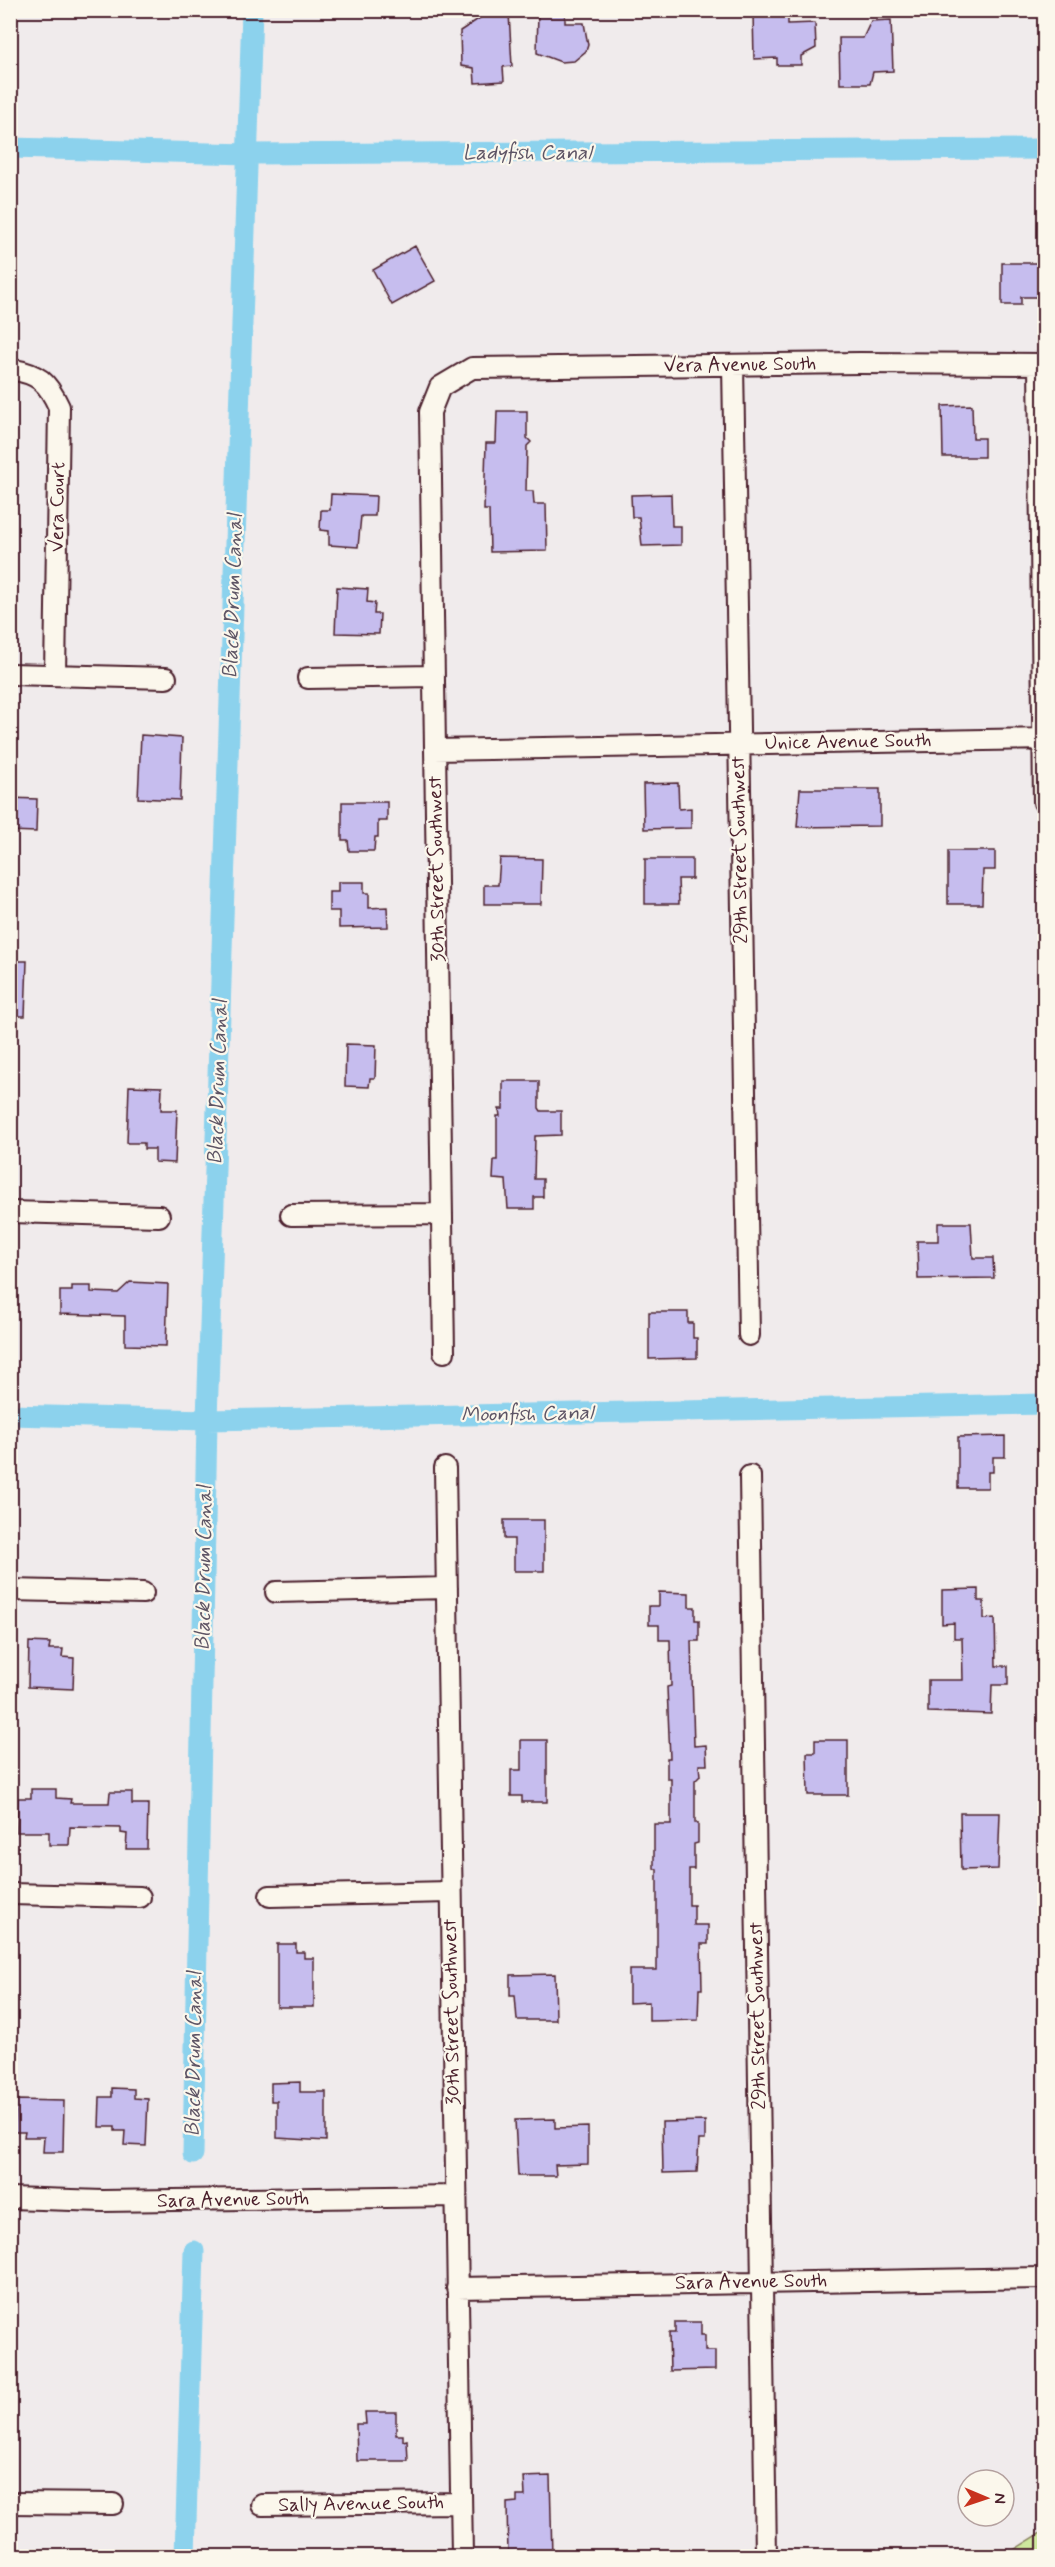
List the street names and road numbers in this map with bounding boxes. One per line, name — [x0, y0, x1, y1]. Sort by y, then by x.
street label: Vera Avenue South — [663, 350, 817, 380]
street label: Vera Court — [44, 462, 72, 552]
street label: Unice Avenue South — [764, 727, 932, 757]
street label: 29th Street Southwest — [725, 756, 755, 944]
street label: 30th Street Southwest — [422, 775, 452, 963]
street label: 30th Street Southwest — [437, 1918, 467, 2106]
street label: 29th Street Southwest — [743, 1922, 773, 2110]
street label: Sara Avenue South — [157, 2185, 309, 2215]
street label: Sara Avenue South — [675, 2267, 827, 2297]
street label: Sally Avenue South — [278, 2489, 444, 2519]

